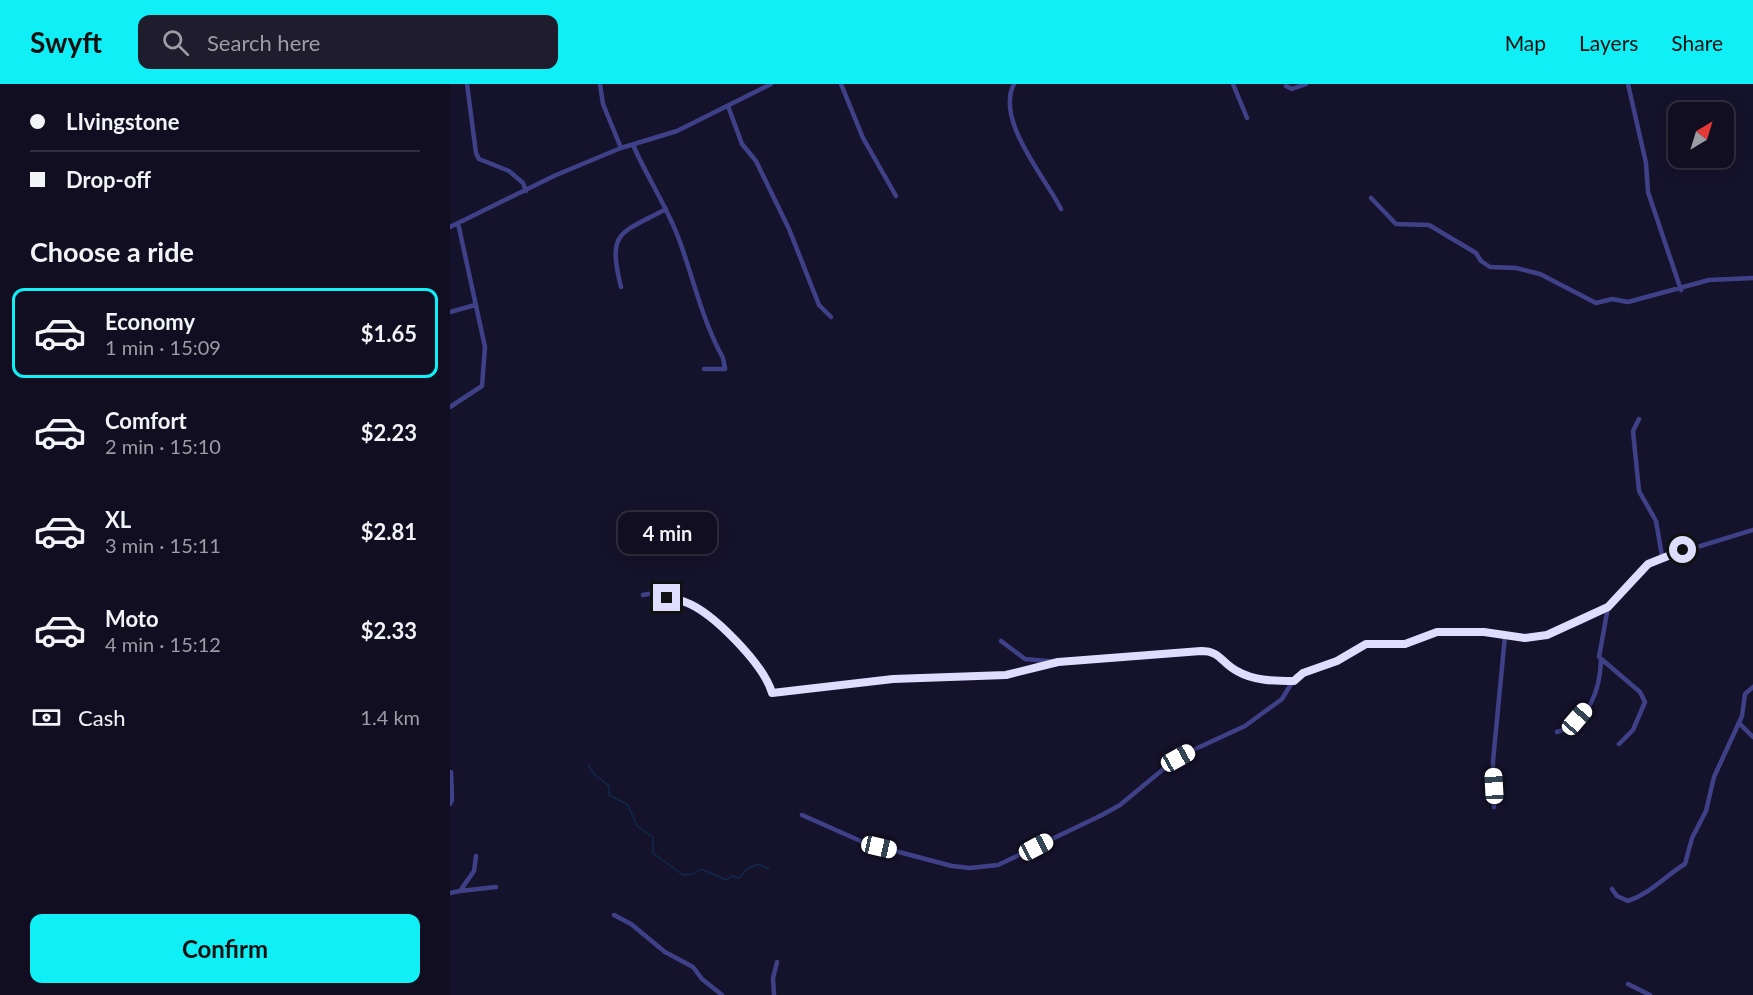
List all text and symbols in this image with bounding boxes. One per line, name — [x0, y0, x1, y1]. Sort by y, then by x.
search box — [138, 15, 558, 69]
text: Swyft — [30, 25, 102, 59]
icon: search — [159, 26, 192, 59]
text: Search here — [207, 29, 320, 56]
text: Map — [1505, 30, 1546, 55]
text: Layers — [1579, 30, 1638, 55]
text: Share — [1671, 30, 1723, 55]
north arrow — [1668, 102, 1734, 168]
map controls — [1668, 102, 1734, 168]
text: LIvingstone — [66, 108, 180, 135]
text: Drop-off — [66, 166, 151, 193]
text: Choose a ride — [30, 235, 194, 268]
icon: car — [33, 306, 87, 360]
text: Economy — [105, 308, 195, 335]
text: $1.65 — [361, 320, 417, 347]
text: 1 min · 15:09 — [105, 335, 221, 359]
icon: car — [33, 405, 87, 459]
text: Comfort — [105, 407, 187, 434]
text: $2.23 — [361, 419, 417, 446]
text: 2 min · 15:10 — [105, 434, 221, 458]
icon: car — [33, 504, 87, 558]
text: XL — [105, 506, 131, 533]
callout: 4 min — [618, 511, 716, 553]
text: $2.81 — [361, 518, 417, 545]
text: 4 min — [643, 521, 692, 545]
text: 3 min · 15:11 — [105, 533, 221, 557]
route start — [1669, 536, 1696, 563]
route end — [653, 584, 680, 611]
icon: car — [33, 603, 87, 657]
text: Moto — [105, 605, 159, 632]
text: $2.33 — [361, 617, 417, 644]
text: 4 min · 15:12 — [105, 632, 221, 656]
car — [1558, 700, 1596, 738]
icon: cash — [30, 701, 63, 734]
text: Cash — [78, 704, 125, 731]
text: 1.4 km — [360, 705, 420, 729]
car — [1158, 741, 1198, 775]
car — [1484, 768, 1504, 804]
car — [1016, 831, 1056, 863]
car — [859, 834, 899, 860]
button: Confirm — [30, 914, 420, 983]

